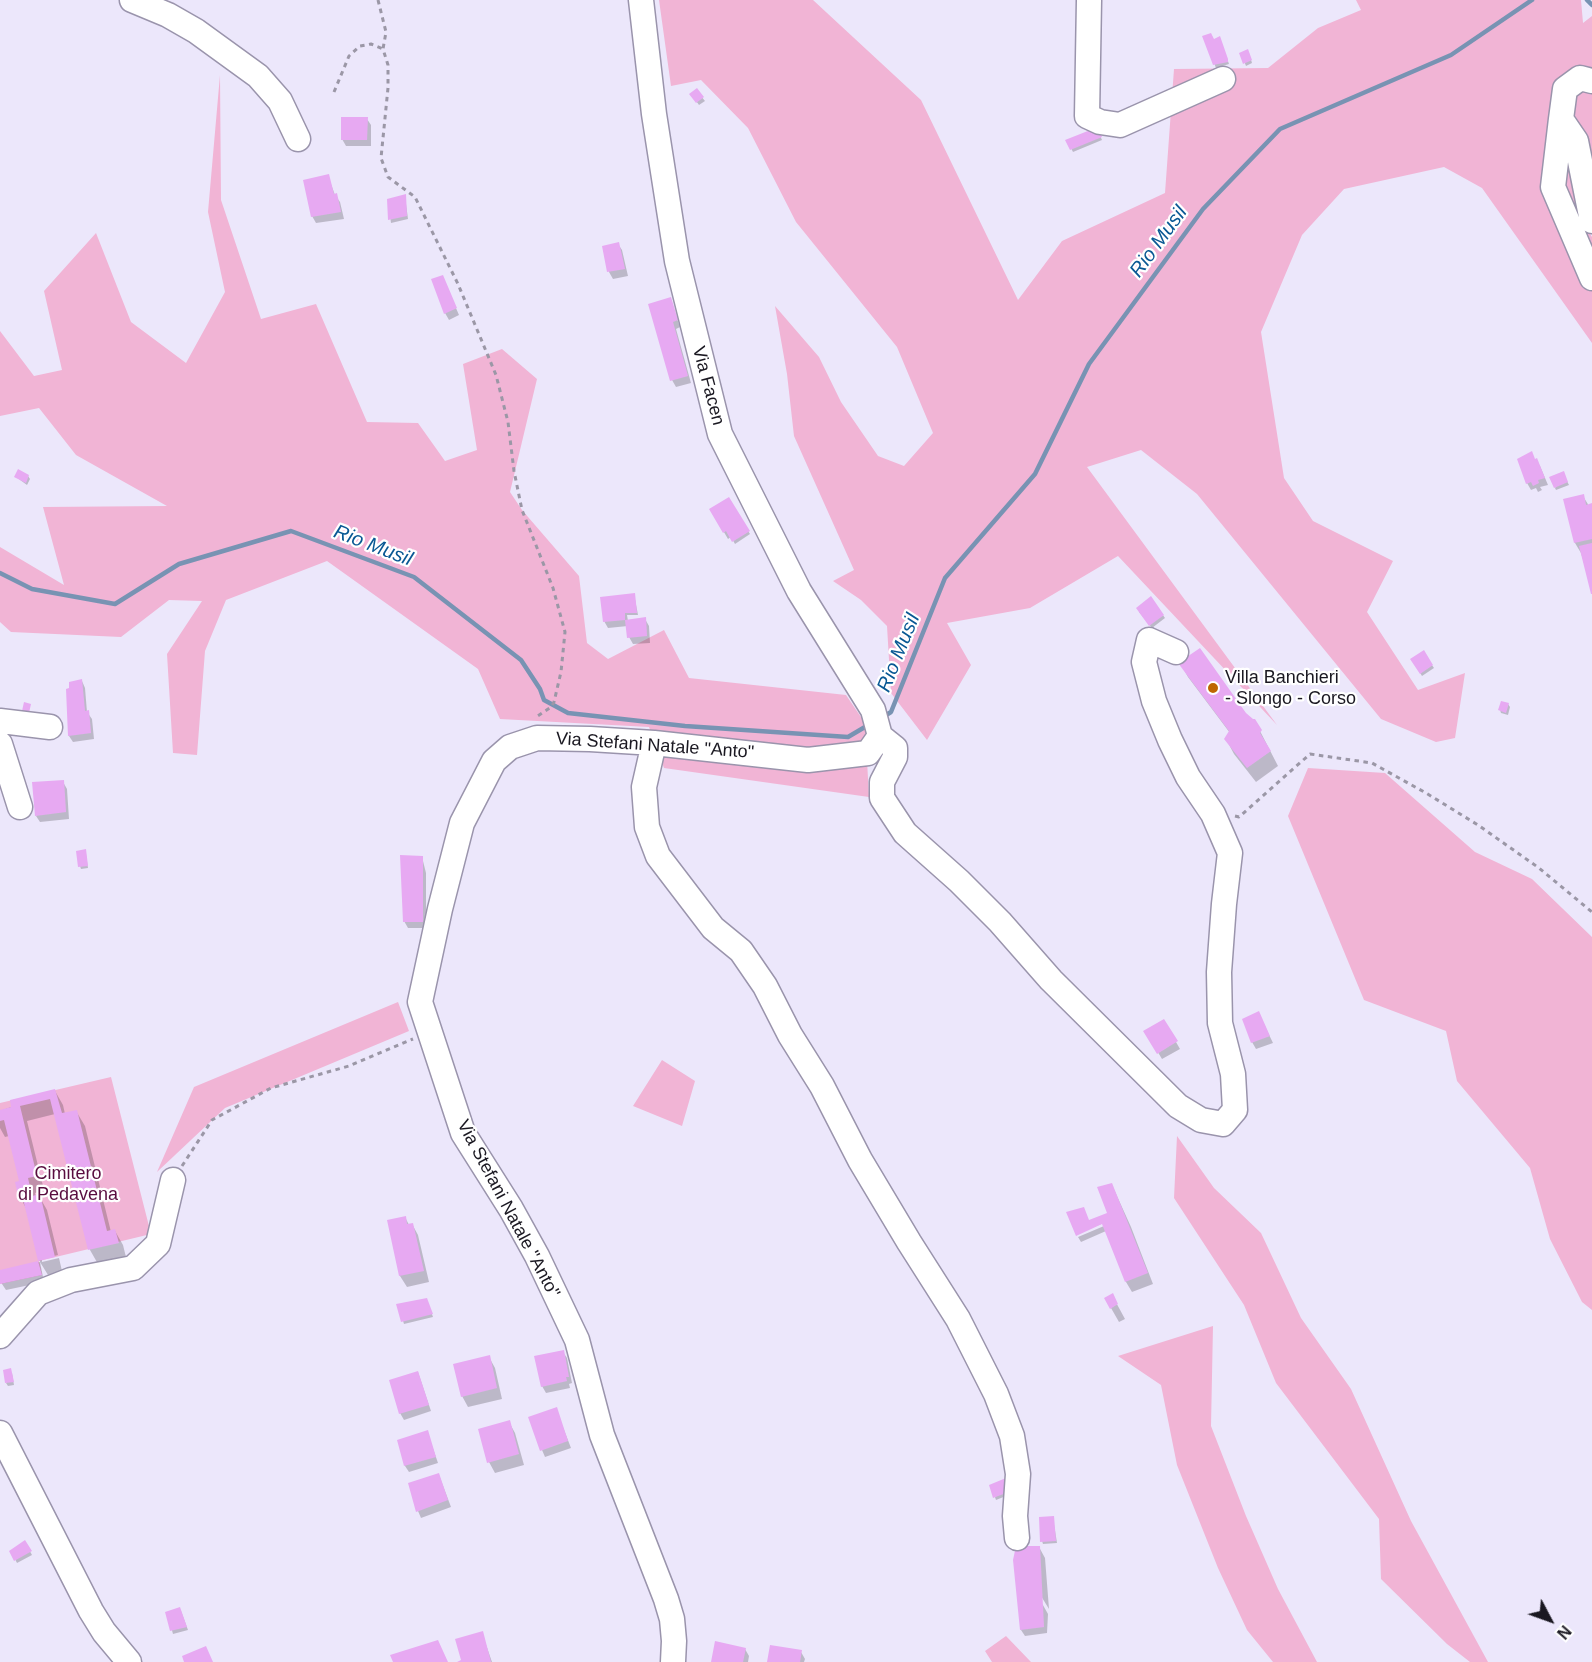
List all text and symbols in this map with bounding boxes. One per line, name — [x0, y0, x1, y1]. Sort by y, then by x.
water label: Rio Musil — [1125, 202, 1193, 282]
street label: Via Facen — [687, 344, 729, 428]
water label: Rio Musil — [330, 520, 416, 572]
water label: Rio Musil — [872, 610, 926, 696]
place label: Villa Banchieri - Slongo - Corso — [1225, 667, 1356, 710]
marker: Villa Banchieri - Slongo - Corso — [1206, 681, 1220, 695]
street label: Via Stefani Natale "Anto" — [555, 728, 755, 764]
street label: Via Stefani Natale "Anto" — [452, 1116, 564, 1302]
park label: Cimitero di Pedavena — [18, 1163, 118, 1206]
north arrow — [1520, 1590, 1580, 1650]
text: N — [1554, 1622, 1574, 1642]

